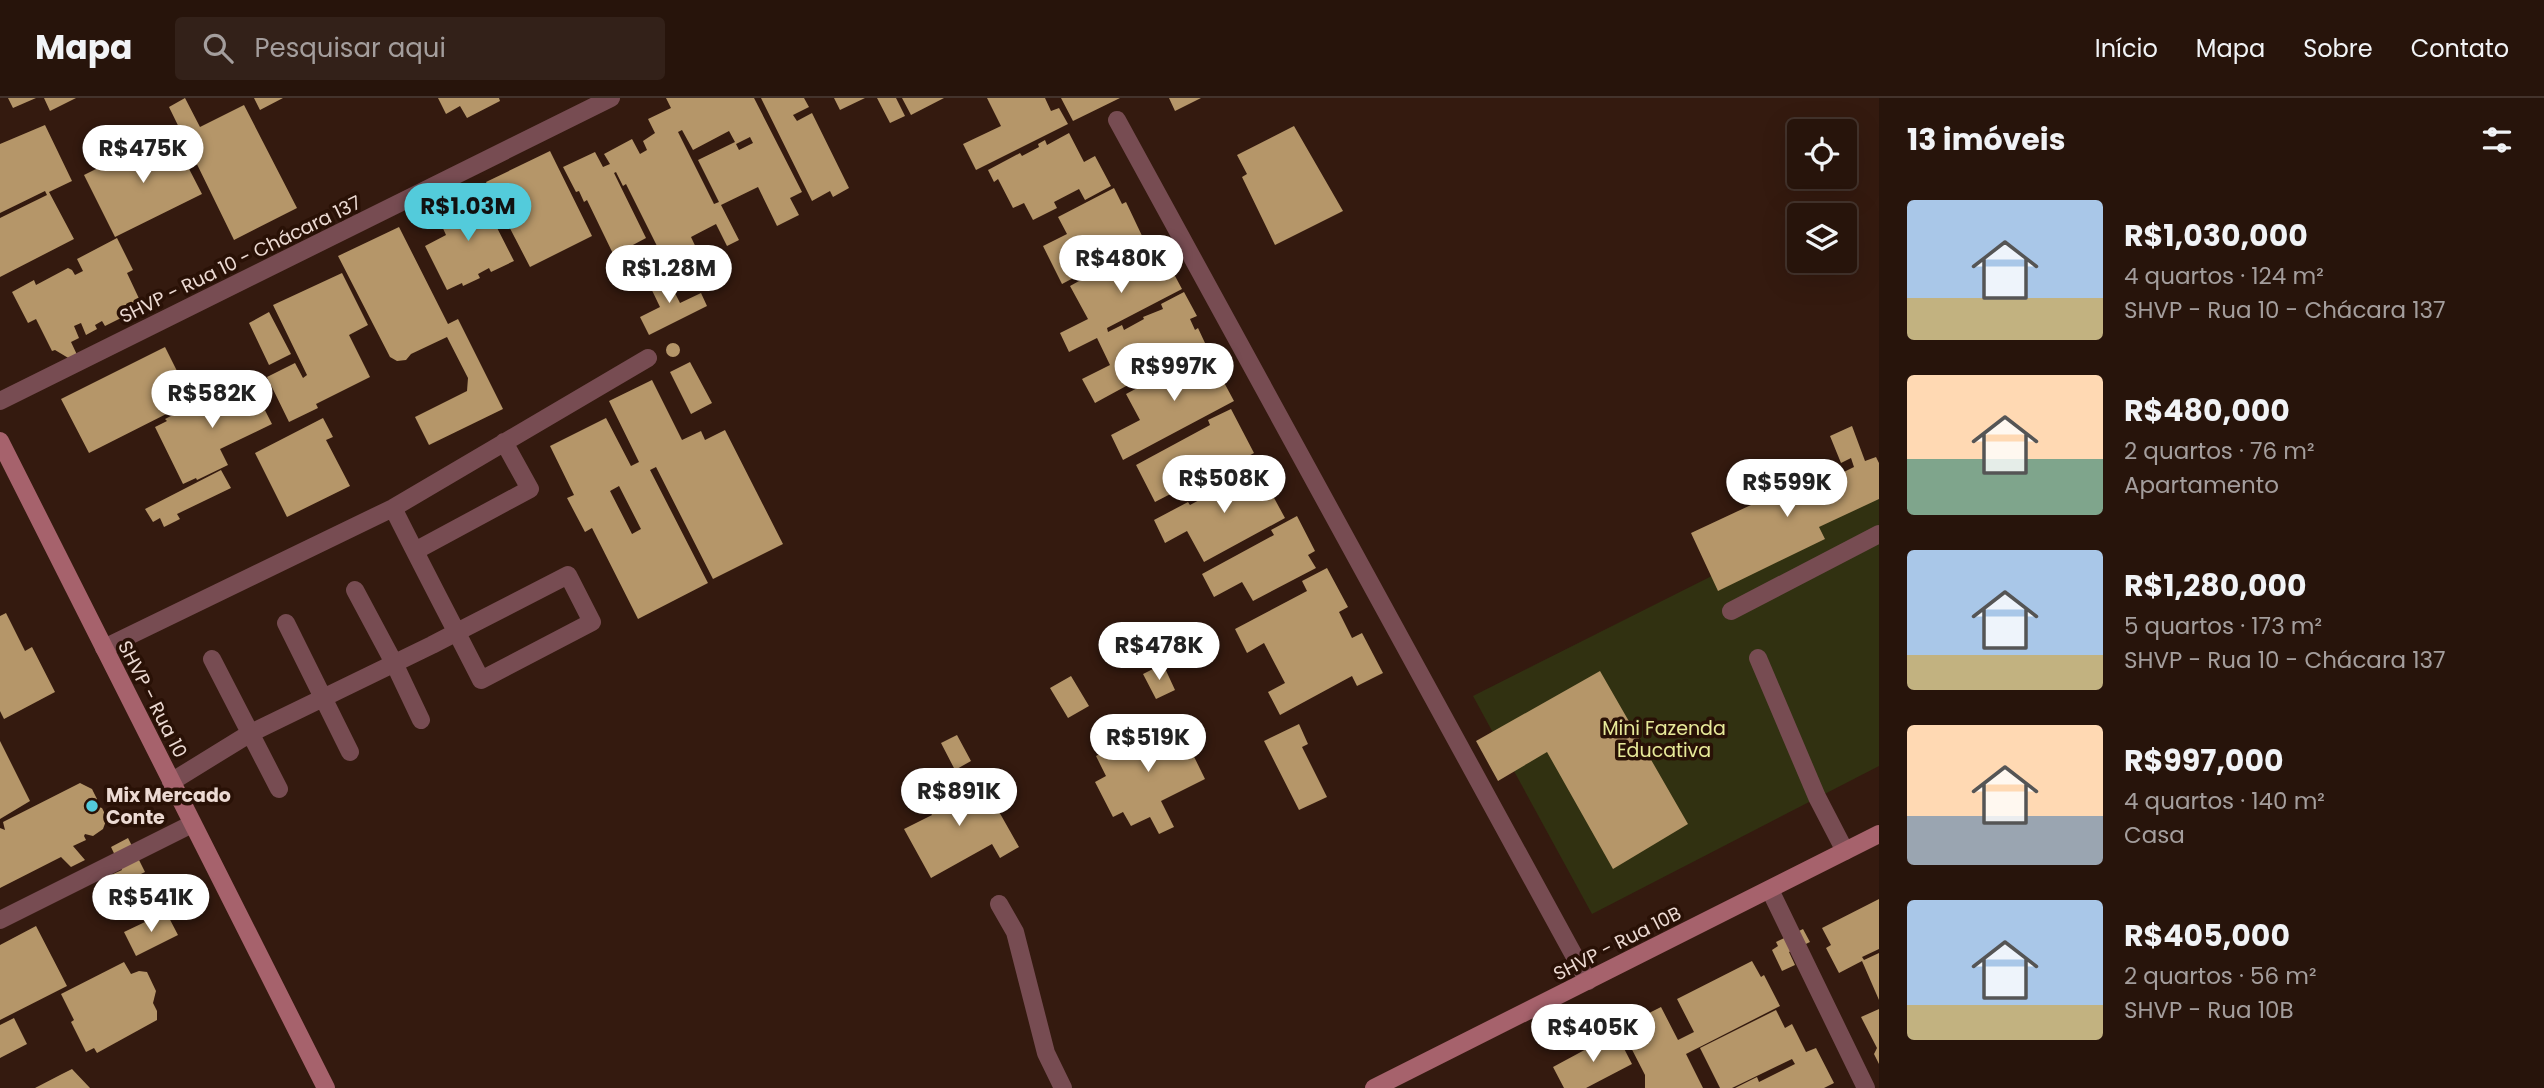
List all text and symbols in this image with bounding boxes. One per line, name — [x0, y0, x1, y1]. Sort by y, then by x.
search box — [175, 17, 665, 80]
text: Mapa — [35, 24, 133, 71]
icon: search — [199, 29, 237, 67]
text: Pesquisar aqui — [255, 30, 446, 66]
text: Início — [2095, 32, 2158, 65]
text: Mapa — [2196, 32, 2265, 65]
text: Sobre — [2303, 32, 2373, 65]
text: Contato — [2411, 32, 2509, 65]
text: 13 imóveis — [1907, 118, 2065, 161]
map controls — [1787, 119, 1857, 273]
button: locate — [1787, 119, 1857, 189]
icon: filters — [2478, 121, 2516, 159]
pin: R$475K — [86, 126, 200, 185]
text: R$475K — [99, 132, 188, 164]
pin: R$1.03M — [403, 184, 533, 243]
street label: SHVP - Rua 10 - Chácara 137 — [115, 189, 366, 330]
text: R$1.03M — [420, 190, 516, 222]
button: layers — [1787, 203, 1857, 273]
text: R$1,030,000 — [2124, 214, 2308, 257]
icon: home — [1963, 228, 2047, 312]
pin: R$480K — [1064, 236, 1178, 295]
text: R$480K — [1075, 242, 1167, 274]
pin: R$1.28M — [604, 246, 734, 305]
text: R$1.28M — [622, 252, 716, 284]
text: 4 quartos · 124 m² — [2124, 260, 2324, 292]
text: SHVP - Rua 10 - Chácara 137 — [2124, 294, 2446, 326]
pin: R$997K — [1117, 344, 1231, 403]
text: R$997K — [1131, 350, 1217, 382]
pin: R$582K — [155, 370, 269, 430]
text: R$582K — [167, 377, 257, 409]
text: R$480,000 — [2124, 389, 2290, 432]
icon: home — [1963, 403, 2047, 487]
text: 2 quartos · 76 m² — [2124, 435, 2315, 467]
pin: R$508K — [1167, 456, 1281, 515]
pin: R$599K — [1730, 460, 1844, 519]
text: R$508K — [1178, 462, 1270, 494]
text: R$599K — [1742, 466, 1832, 498]
text: Apartamento — [2124, 469, 2279, 501]
text: R$1,280,000 — [2124, 564, 2307, 607]
icon: home — [1963, 578, 2047, 662]
text: 5 quartos · 173 m² — [2124, 610, 2322, 642]
pin: R$478K — [1102, 622, 1216, 682]
text: R$478K — [1115, 629, 1203, 661]
street label: SHVP - Rua 10 — [111, 636, 194, 763]
text: SHVP - Rua 10 - Chácara 137 — [2124, 644, 2446, 676]
pin: R$519K — [1091, 714, 1205, 774]
park label: Mini Fazenda Educativa — [1602, 715, 1726, 764]
text: R$519K — [1106, 721, 1190, 753]
text: R$997,000 — [2124, 739, 2284, 782]
icon: home — [1963, 753, 2047, 837]
pin: R$891K — [902, 768, 1016, 828]
text: R$891K — [917, 775, 1001, 807]
place label: Mix Mercado Conte — [106, 782, 231, 831]
text: 4 quartos · 140 m² — [2124, 785, 2325, 817]
marker: Mix Mercado Conte — [84, 798, 100, 814]
text: Casa — [2124, 819, 2185, 851]
pin: R$541K — [94, 874, 208, 934]
text: R$541K — [108, 881, 194, 913]
street label: SHVP - Rua 10B — [1549, 900, 1686, 987]
text: R$405,000 — [2124, 914, 2290, 957]
icon: home — [1963, 928, 2047, 1012]
text: 2 quartos · 56 m² — [2124, 960, 2317, 992]
text: SHVP - Rua 10B — [2124, 994, 2294, 1026]
pin: R$405K — [1536, 1004, 1650, 1064]
text: R$405K — [1547, 1011, 1639, 1043]

